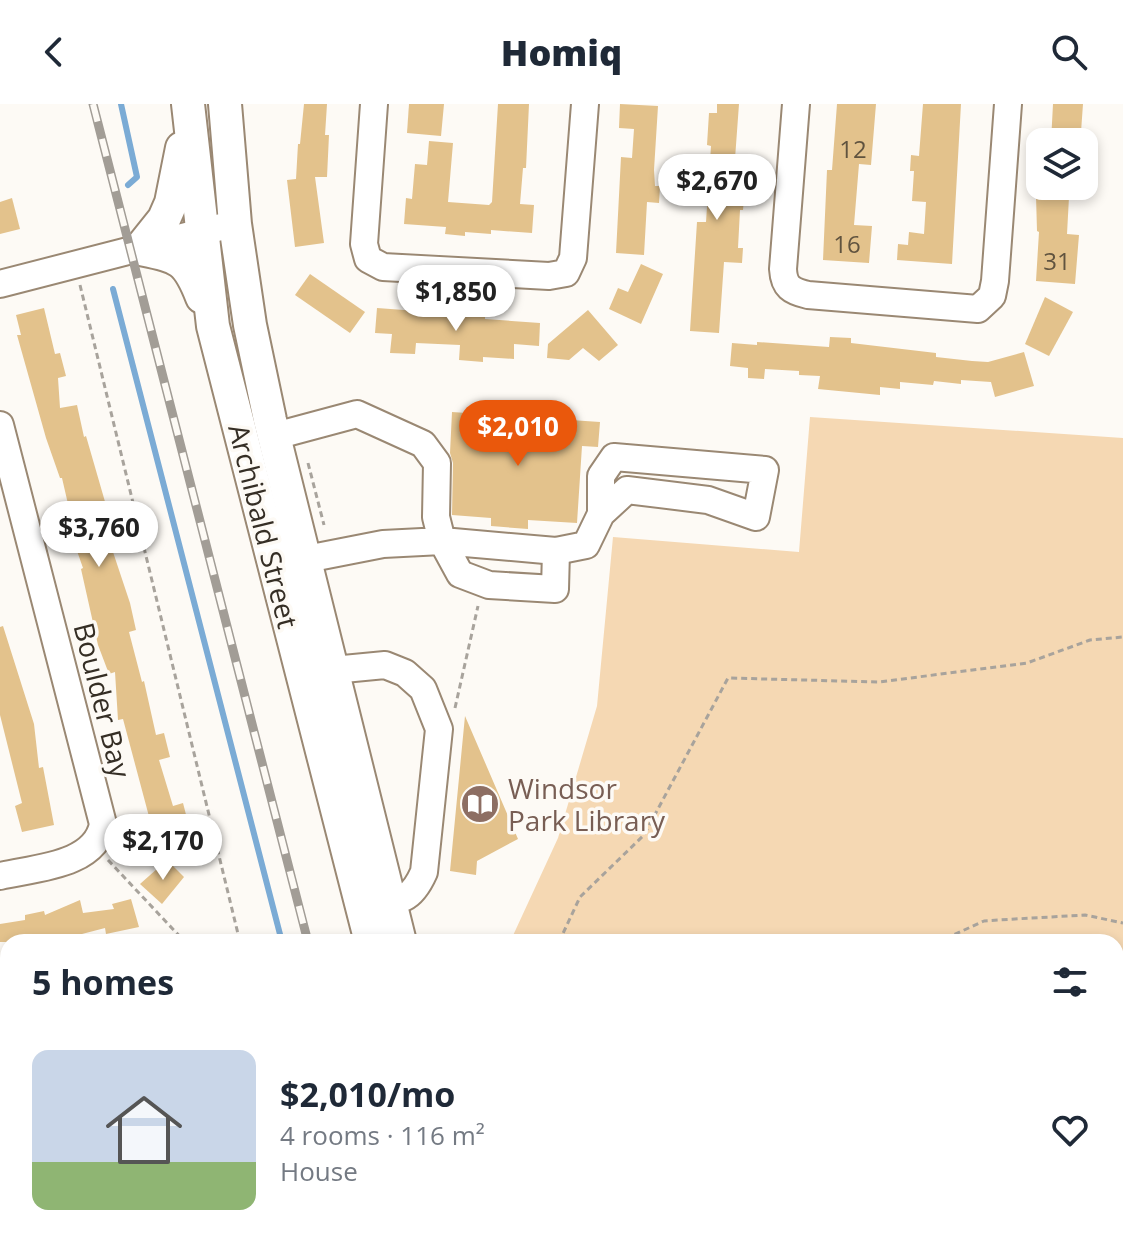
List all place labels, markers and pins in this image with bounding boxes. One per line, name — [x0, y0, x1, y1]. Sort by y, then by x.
pin: $2,670 — [652, 154, 782, 222]
pin: $1,850 — [391, 265, 521, 333]
pin: $2,010 — [453, 400, 583, 468]
pin: $3,760 — [34, 501, 164, 569]
place label: Windsor Park Library — [508, 769, 666, 839]
library icon: Windsor Park Library — [459, 783, 501, 825]
pin: $2,170 — [98, 814, 228, 882]

